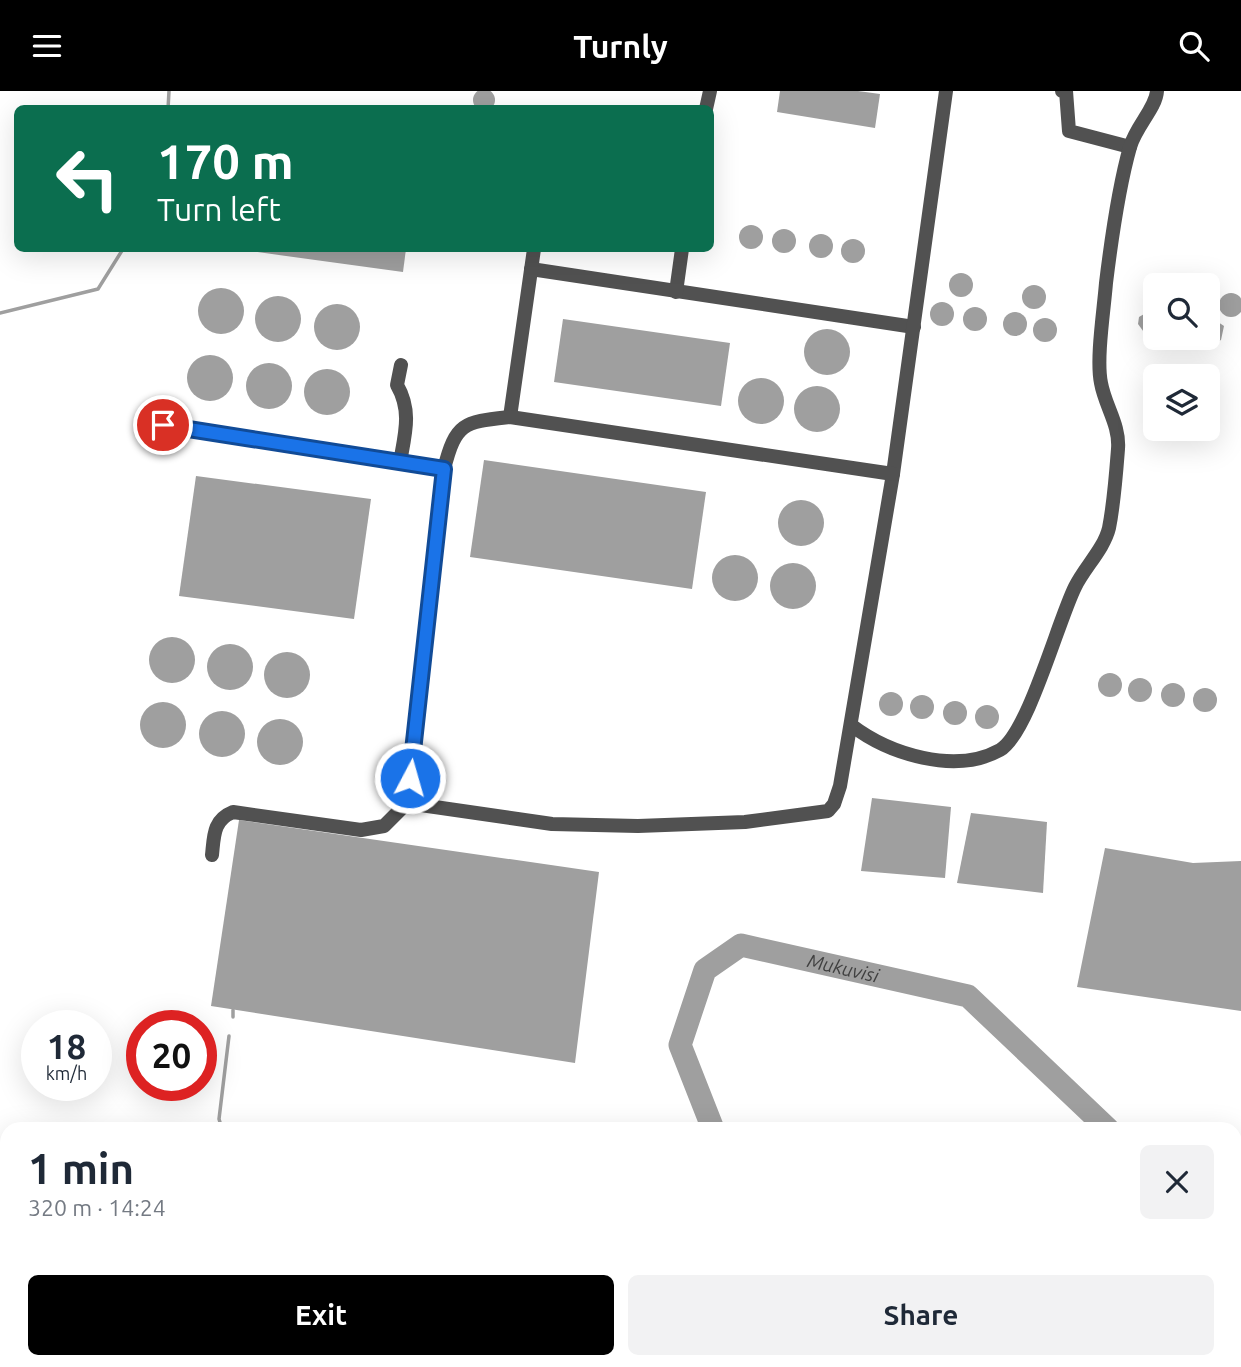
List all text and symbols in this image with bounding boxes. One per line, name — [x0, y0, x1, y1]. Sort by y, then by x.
icon: menu — [28, 27, 66, 65]
icon: search — [1175, 27, 1213, 65]
text: Turnly — [573, 28, 668, 64]
icon: left — [42, 133, 133, 224]
text: 170 m — [157, 133, 294, 188]
text: Turn left — [157, 191, 281, 227]
map controls — [1143, 273, 1220, 441]
button: search — [1143, 273, 1220, 350]
button: layers — [1143, 364, 1220, 441]
pin — [133, 395, 193, 455]
icon: arrive — [144, 406, 182, 444]
position arrow — [373, 741, 447, 815]
water label: Mukuvisi — [805, 949, 882, 987]
speed limit sign: 20 — [126, 1010, 217, 1101]
text: 18 — [47, 1026, 86, 1066]
text: km/h — [46, 1063, 87, 1083]
text: 1 min — [28, 1145, 134, 1192]
button: close — [1140, 1145, 1214, 1219]
text: 320 m · 14:24 — [28, 1195, 166, 1220]
button: Exit — [28, 1275, 614, 1355]
button: Share — [628, 1275, 1214, 1355]

